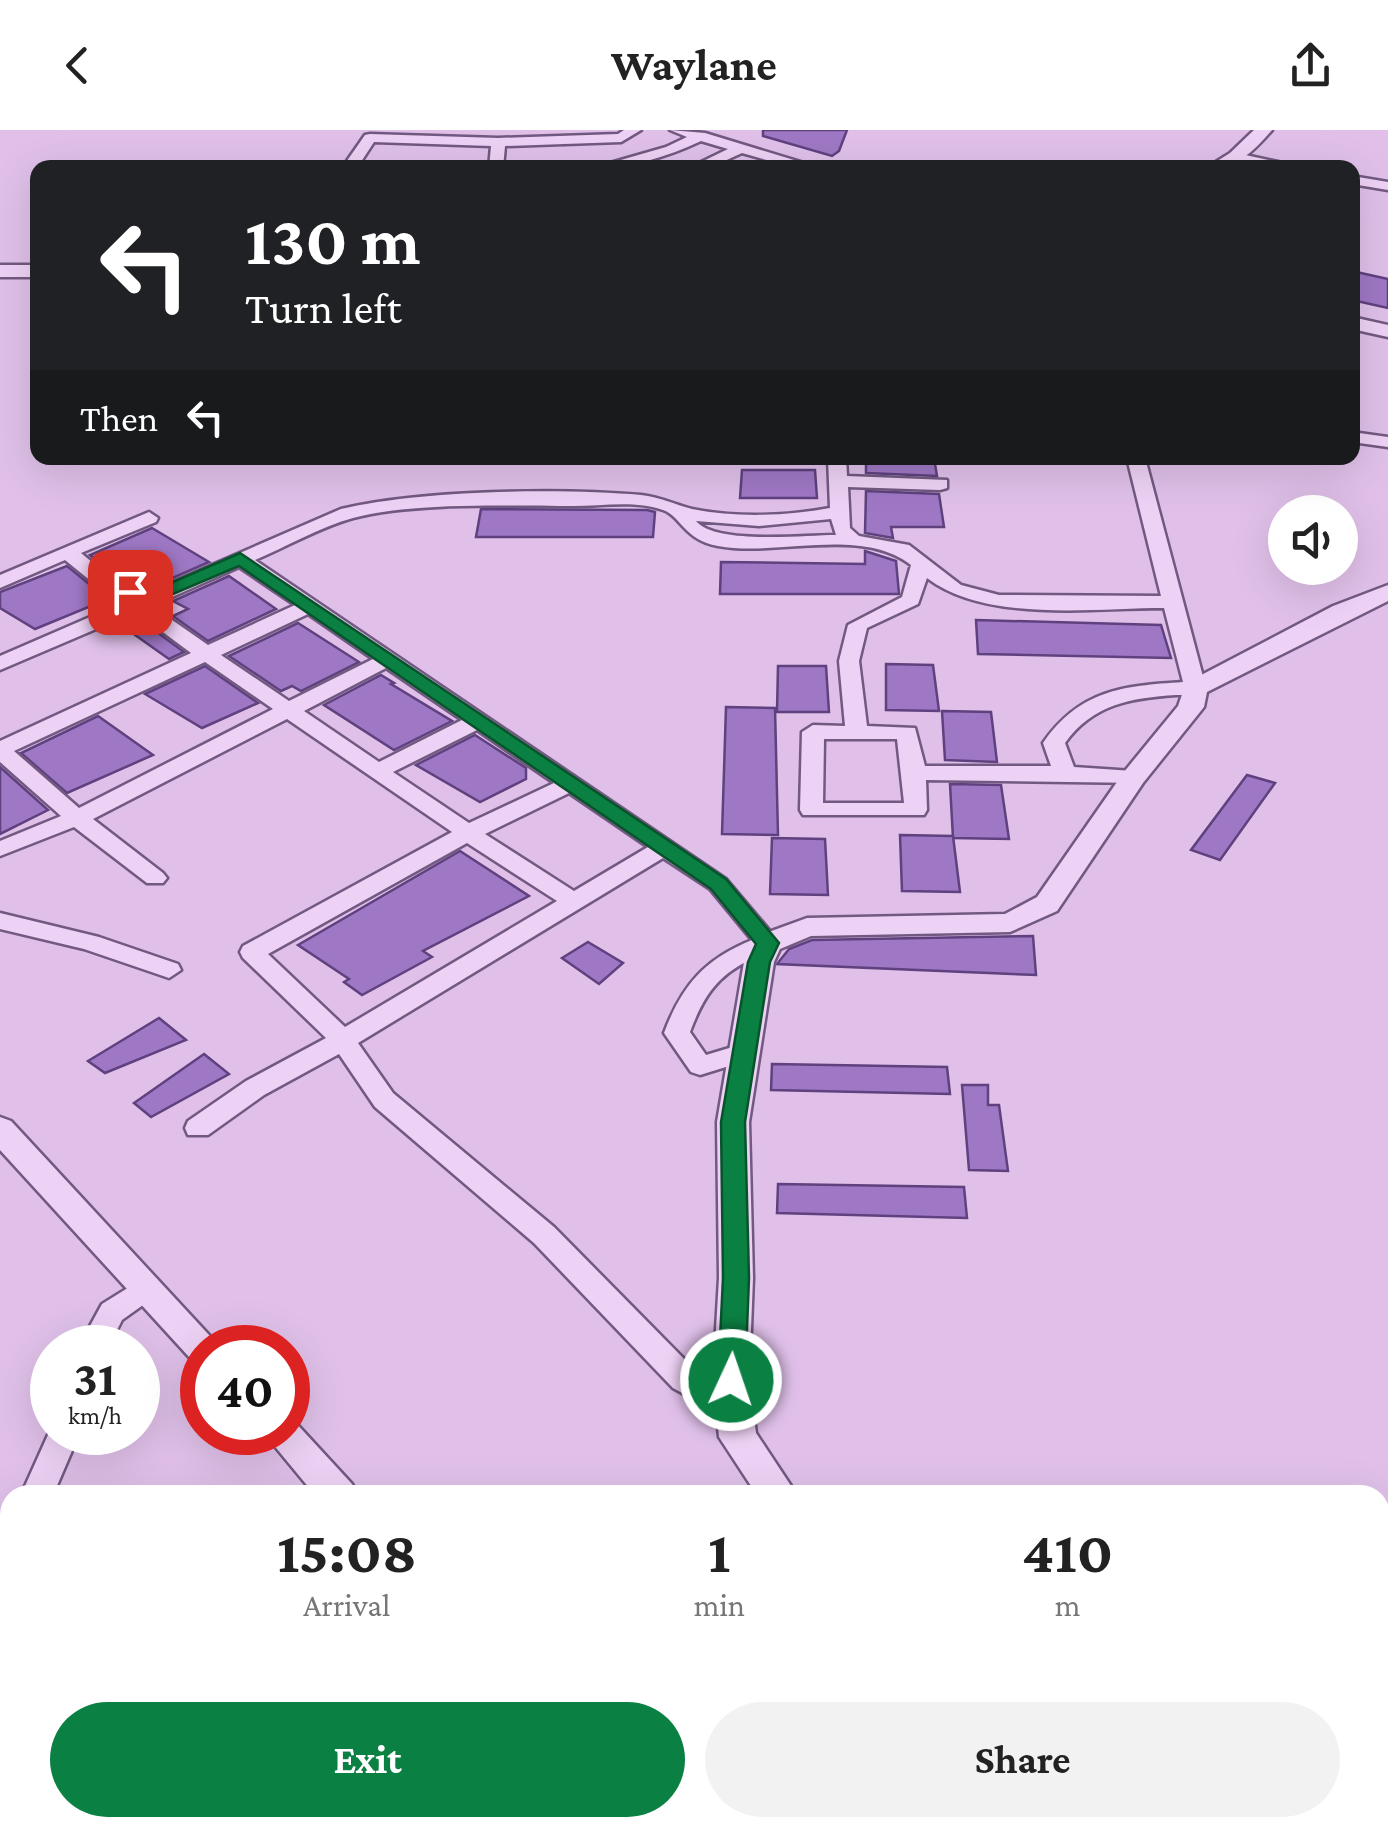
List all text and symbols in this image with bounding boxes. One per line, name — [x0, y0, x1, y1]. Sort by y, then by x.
icon: back — [50, 38, 105, 93]
icon: share — [1283, 38, 1338, 93]
text: Waylane — [611, 40, 777, 90]
icon: left — [80, 200, 210, 330]
text: 130 m — [245, 201, 421, 279]
text: Turn left — [245, 283, 402, 333]
icon: left — [178, 390, 233, 445]
text: Then — [80, 397, 158, 439]
map controls — [1268, 495, 1358, 585]
button: sound — [1268, 495, 1358, 585]
pin — [88, 550, 173, 635]
icon: arrive — [103, 565, 158, 620]
speed limit sign: 40 — [180, 1325, 310, 1455]
position arrow — [679, 1328, 783, 1432]
text: 31 — [73, 1350, 117, 1406]
text: km/h — [68, 1402, 122, 1429]
text: 15:08 — [277, 1518, 417, 1585]
text: 1 — [708, 1518, 731, 1585]
text: 410 — [1022, 1518, 1113, 1585]
text: Arrival — [303, 1587, 390, 1623]
text: min — [694, 1587, 745, 1623]
text: m — [1055, 1587, 1080, 1623]
button: Exit — [50, 1702, 685, 1817]
button: Share — [705, 1702, 1340, 1817]

